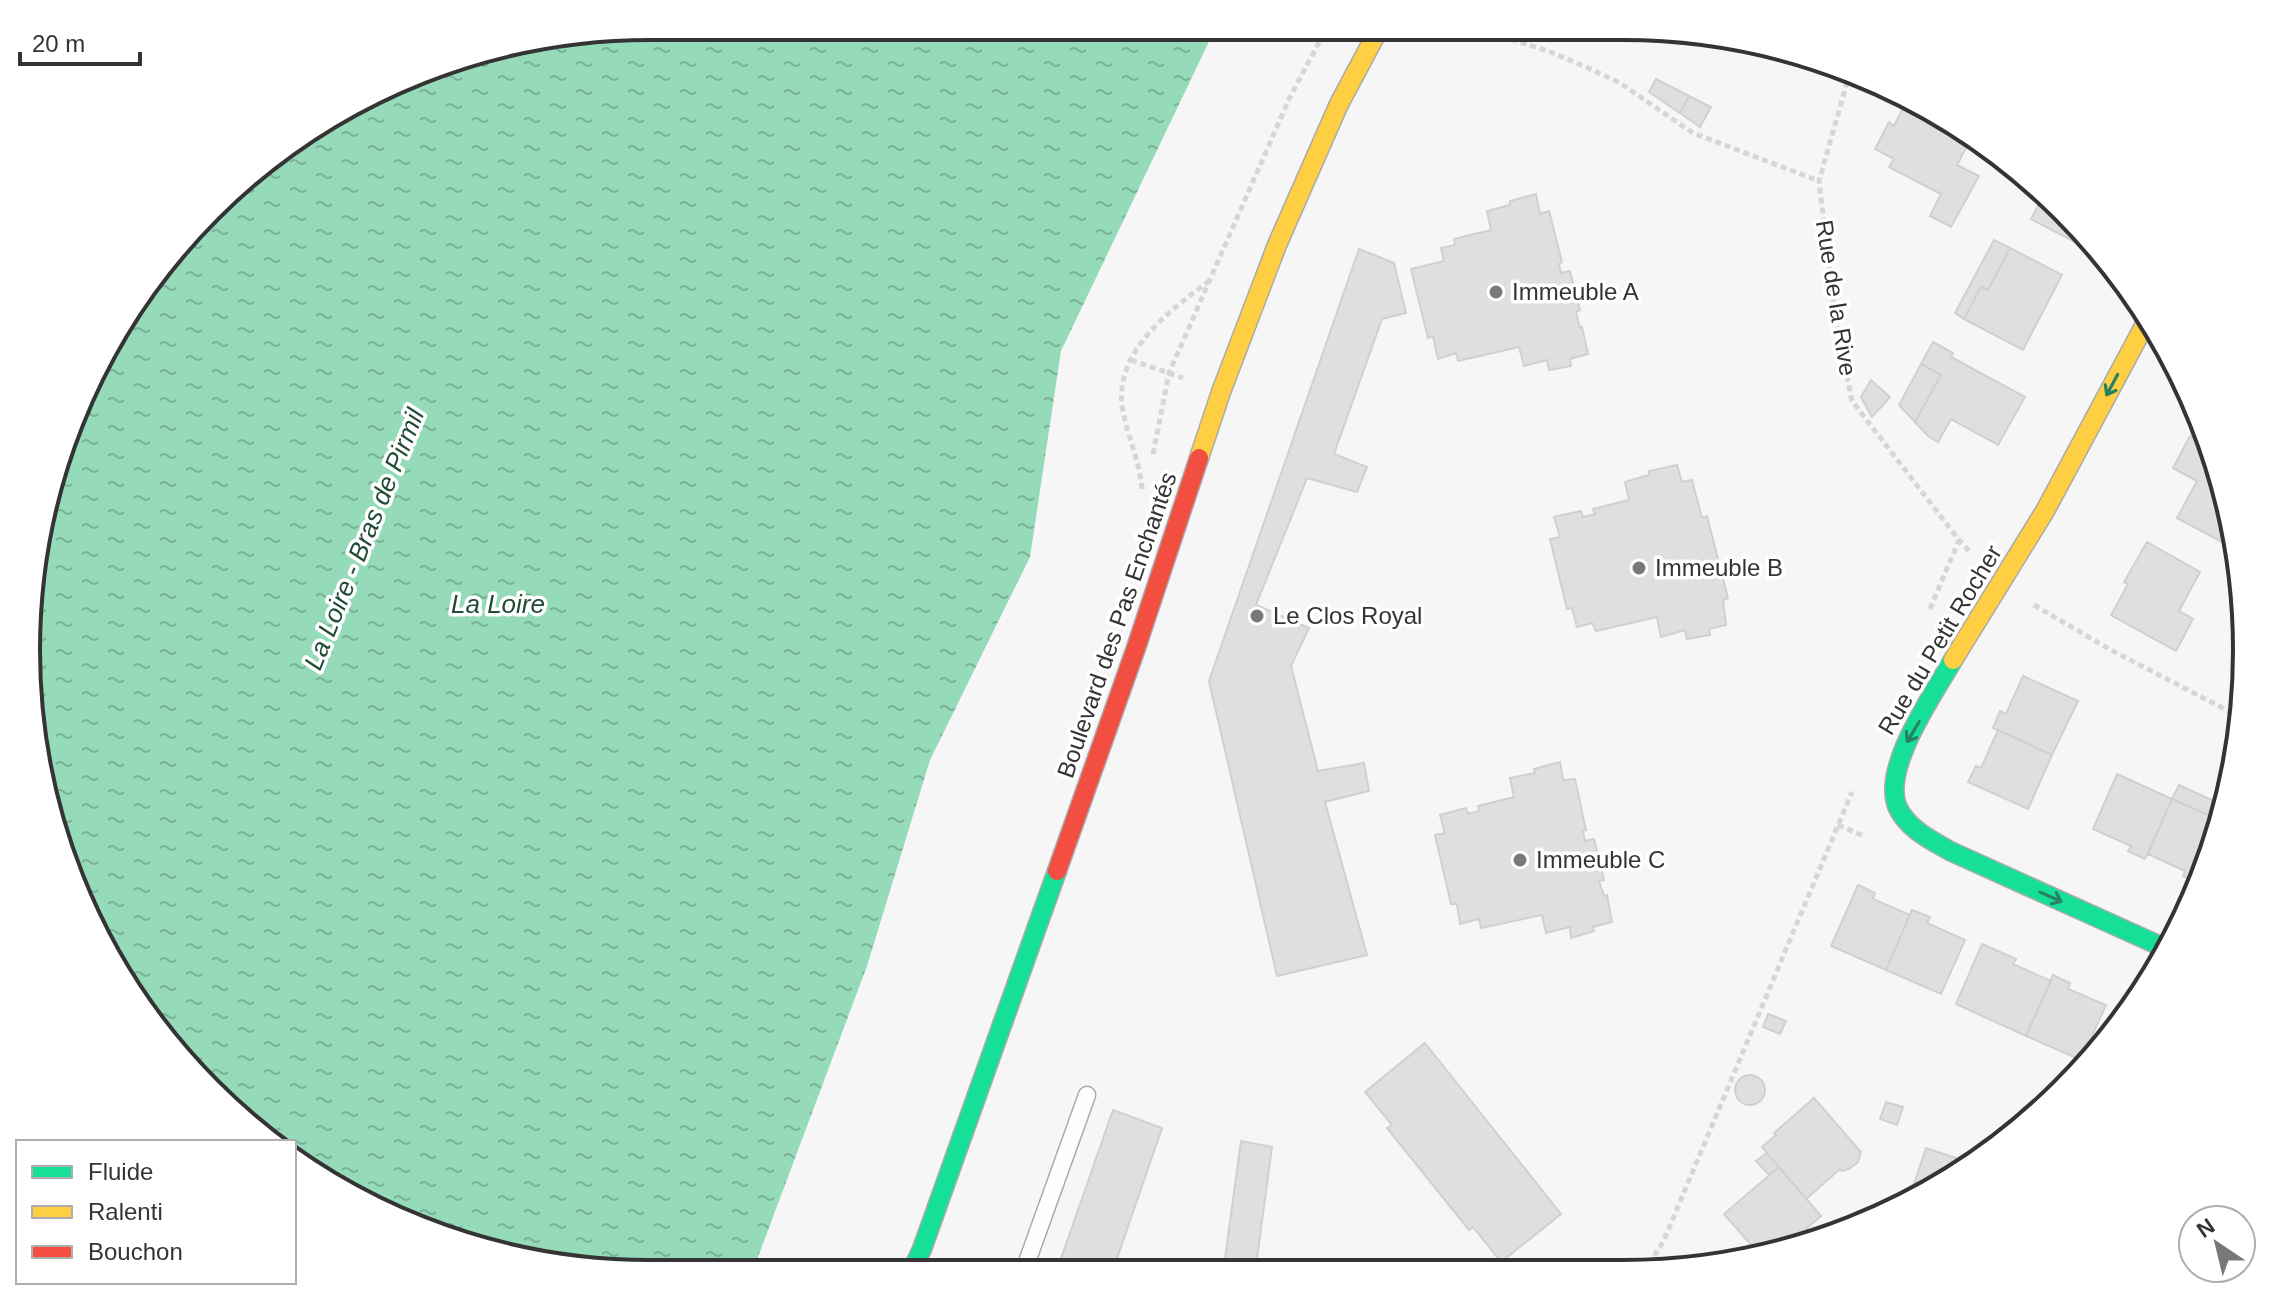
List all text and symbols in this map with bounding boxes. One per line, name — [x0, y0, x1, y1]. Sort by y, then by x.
scale bar — [20, 16, 140, 66]
text: 20 m — [32, 30, 85, 57]
street label: Rue de la Rive — [1811, 218, 1862, 378]
place label: Immeuble A — [1512, 278, 1639, 305]
marker: Immeuble A — [1487, 283, 1505, 301]
one-way arrow — [2104, 373, 2120, 397]
water label: La Loire - Bras de Pirmil — [298, 403, 431, 674]
street label: Boulevard des Pas Enchantés — [1051, 468, 1182, 781]
street label: Rue du Petit Rocher — [1872, 540, 2007, 739]
place label: Immeuble B — [1655, 554, 1783, 581]
marker: Immeuble B — [1630, 559, 1648, 577]
water label: La Loire — [451, 589, 545, 619]
place label: Le Clos Royal — [1273, 602, 1422, 629]
marker: Le Clos Royal — [1248, 607, 1266, 625]
one-way arrow — [1905, 720, 1921, 743]
place label: Immeuble C — [1536, 846, 1665, 873]
marker: Immeuble C — [1511, 851, 1529, 869]
one-way arrow — [2039, 890, 2063, 905]
legend — [16, 1140, 296, 1284]
text: Fluide — [88, 1158, 153, 1185]
text: Ralenti — [88, 1198, 163, 1225]
north arrow — [2177, 1204, 2257, 1284]
text: N — [2192, 1213, 2219, 1243]
text: Bouchon — [88, 1238, 183, 1265]

